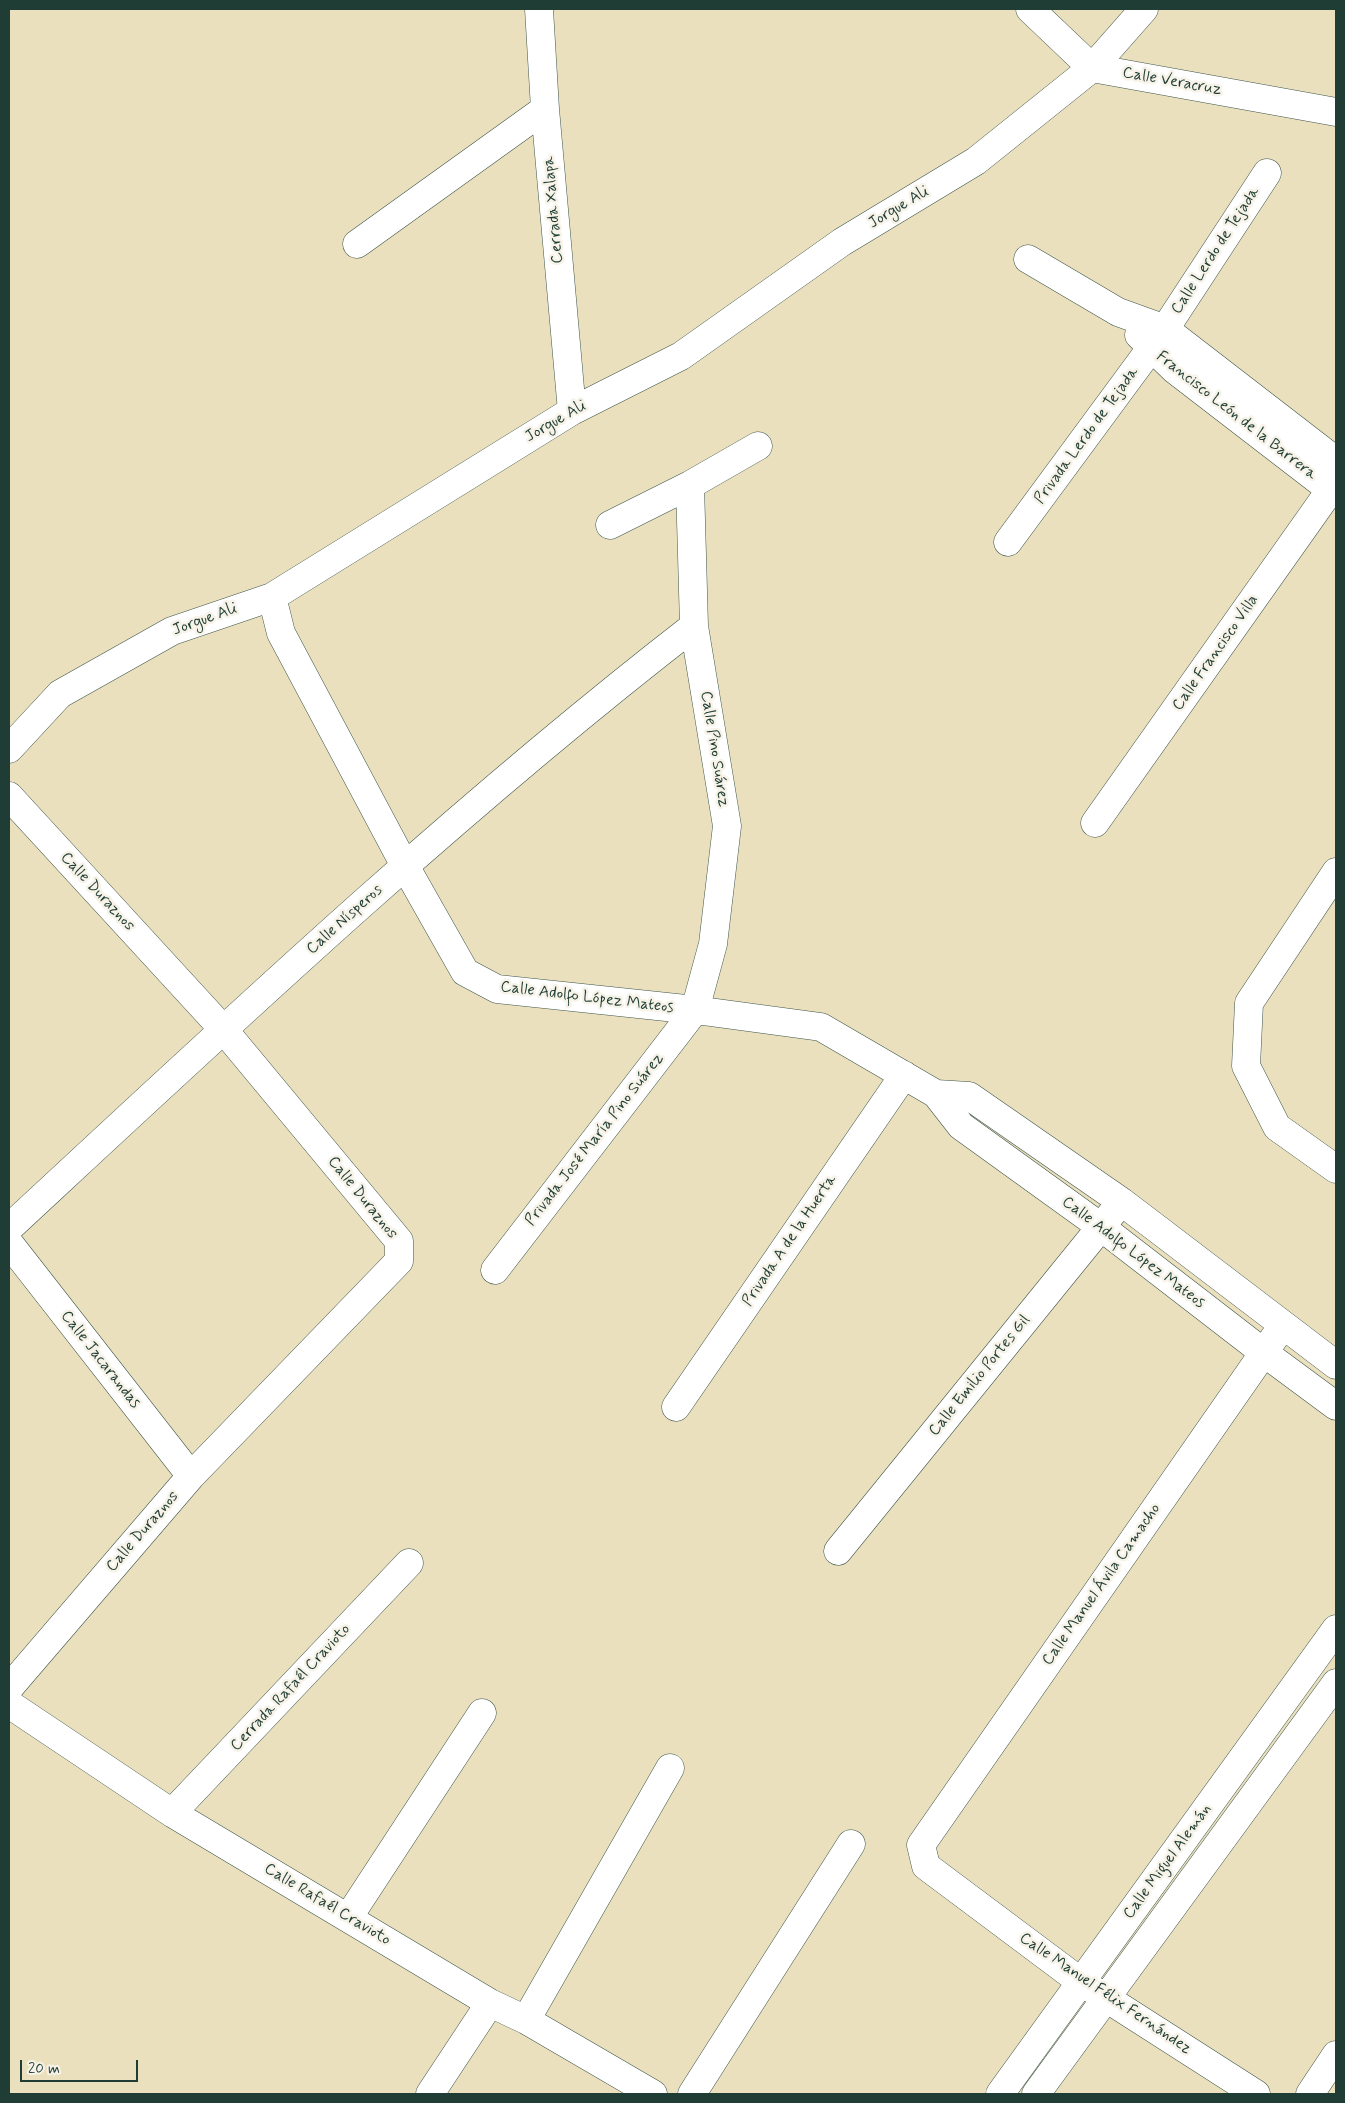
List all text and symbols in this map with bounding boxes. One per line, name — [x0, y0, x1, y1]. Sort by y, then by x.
street label: Calle Veracruz — [1121, 64, 1223, 100]
street label: Cerrada Xalapa — [540, 156, 568, 264]
street label: Jorgue Ali — [865, 182, 933, 234]
street label: Calle Lerdo de Tejada — [1168, 184, 1264, 318]
street label: Francisco León de la Barrera — [1152, 347, 1320, 485]
street label: Privada Lerdo de Tejada — [1031, 364, 1143, 508]
street label: Jorgue Ali — [522, 397, 590, 447]
street label: Calle Francisco Villa — [1169, 591, 1263, 715]
street label: Jorgue Ali — [170, 600, 240, 640]
street label: Calle Pino Suárez — [695, 690, 733, 808]
street label: Calle Duraznos — [56, 849, 138, 935]
street label: Calle Nísperos — [303, 881, 387, 959]
street label: Calle Adolfo López Mateos — [499, 978, 675, 1018]
street label: Privada José María Pino Suárez — [522, 1050, 668, 1230]
street label: Calle Duraznos — [323, 1153, 401, 1243]
street label: Privada A de la Huerta — [739, 1171, 841, 1311]
street label: Calle Adolfo López Mateos — [1058, 1193, 1208, 1313]
street label: Calle Jacarandas — [56, 1307, 144, 1413]
street label: Calle Emilio Portes Gil — [925, 1312, 1035, 1440]
street label: Calle Duraznos — [103, 1488, 183, 1576]
street label: Calle Manuel Ávila Camacho — [1039, 1500, 1165, 1670]
street label: Cerrada Rafaél Cravioto — [227, 1620, 355, 1756]
street label: Calle Miguel Alemán — [1120, 1801, 1216, 1923]
street label: Calle Rafaél Cravioto — [260, 1860, 394, 1950]
street label: Calle Manuel Félix Fernández — [1015, 1929, 1195, 2059]
scale bar — [22, 2050, 140, 2082]
text: 20 m — [28, 2059, 60, 2079]

